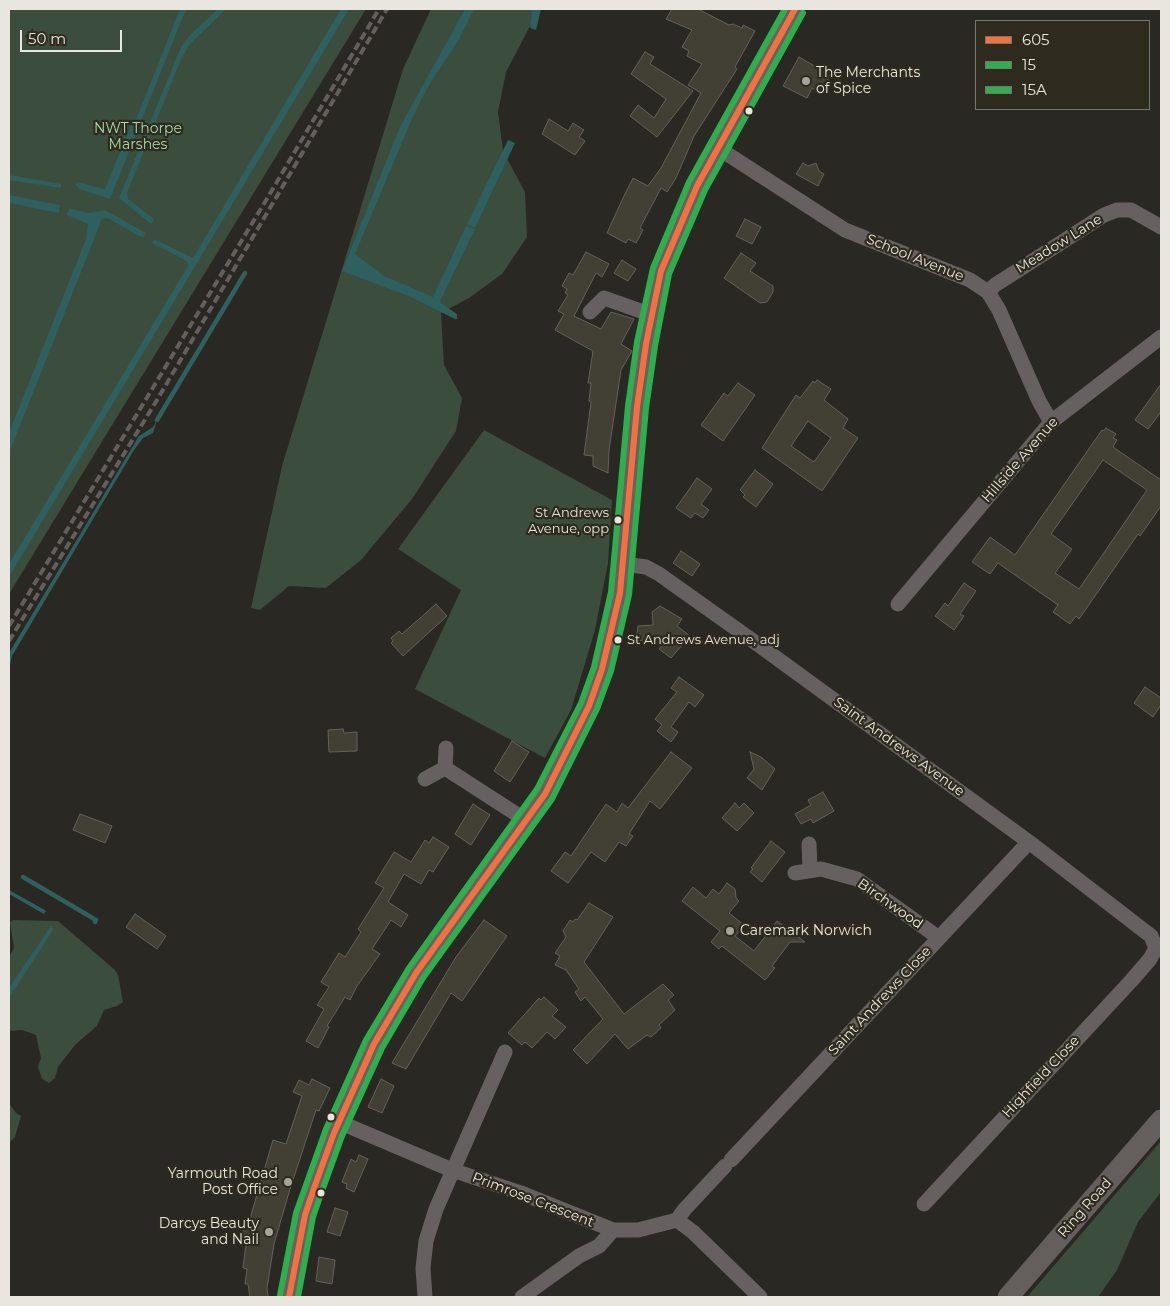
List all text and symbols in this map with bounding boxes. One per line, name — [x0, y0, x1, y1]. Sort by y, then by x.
scale bar — [22, 20, 125, 52]
legend — [975, 20, 1150, 110]
text: 50 m — [28, 29, 66, 48]
text: 605 — [1022, 30, 1050, 49]
text: 15 — [1022, 55, 1036, 74]
place label: The Merchants of Spice — [816, 65, 920, 98]
marker: The Merchants of Spice — [800, 75, 812, 87]
text: 15A — [1022, 80, 1047, 99]
unlabelled marker — [744, 106, 754, 116]
park label: NWT Thorpe Marshes — [94, 121, 182, 154]
street label: Meadow Lane — [1013, 211, 1105, 277]
street label: School Avenue — [864, 231, 966, 285]
street label: Hillside Avenue — [978, 414, 1062, 506]
place label: St Andrews Avenue, opp — [528, 505, 609, 536]
marker: St Andrews Avenue, opp — [613, 515, 623, 525]
place label: St Andrews Avenue, adj — [627, 632, 780, 648]
marker: St Andrews Avenue, adj — [613, 635, 623, 645]
street label: Saint Andrews Avenue — [830, 694, 968, 800]
street label: Birchwood — [854, 875, 926, 933]
place label: Caremark Norwich — [740, 923, 872, 939]
marker: Caremark Norwich — [724, 925, 736, 937]
street label: Saint Andrews Close — [825, 943, 935, 1059]
street label: Highfield Close — [999, 1033, 1083, 1121]
unlabelled marker — [326, 1112, 336, 1122]
place label: Yarmouth Road Post Office — [168, 1166, 278, 1198]
street label: Primrose Crescent — [470, 1169, 596, 1231]
street label: Ring Road — [1055, 1175, 1115, 1241]
marker: Yarmouth Road Post Office — [282, 1176, 294, 1188]
unlabelled marker — [316, 1188, 326, 1198]
place label: Darcys Beauty and Nail — [159, 1216, 259, 1248]
marker: Darcys Beauty and Nail — [263, 1226, 275, 1238]

